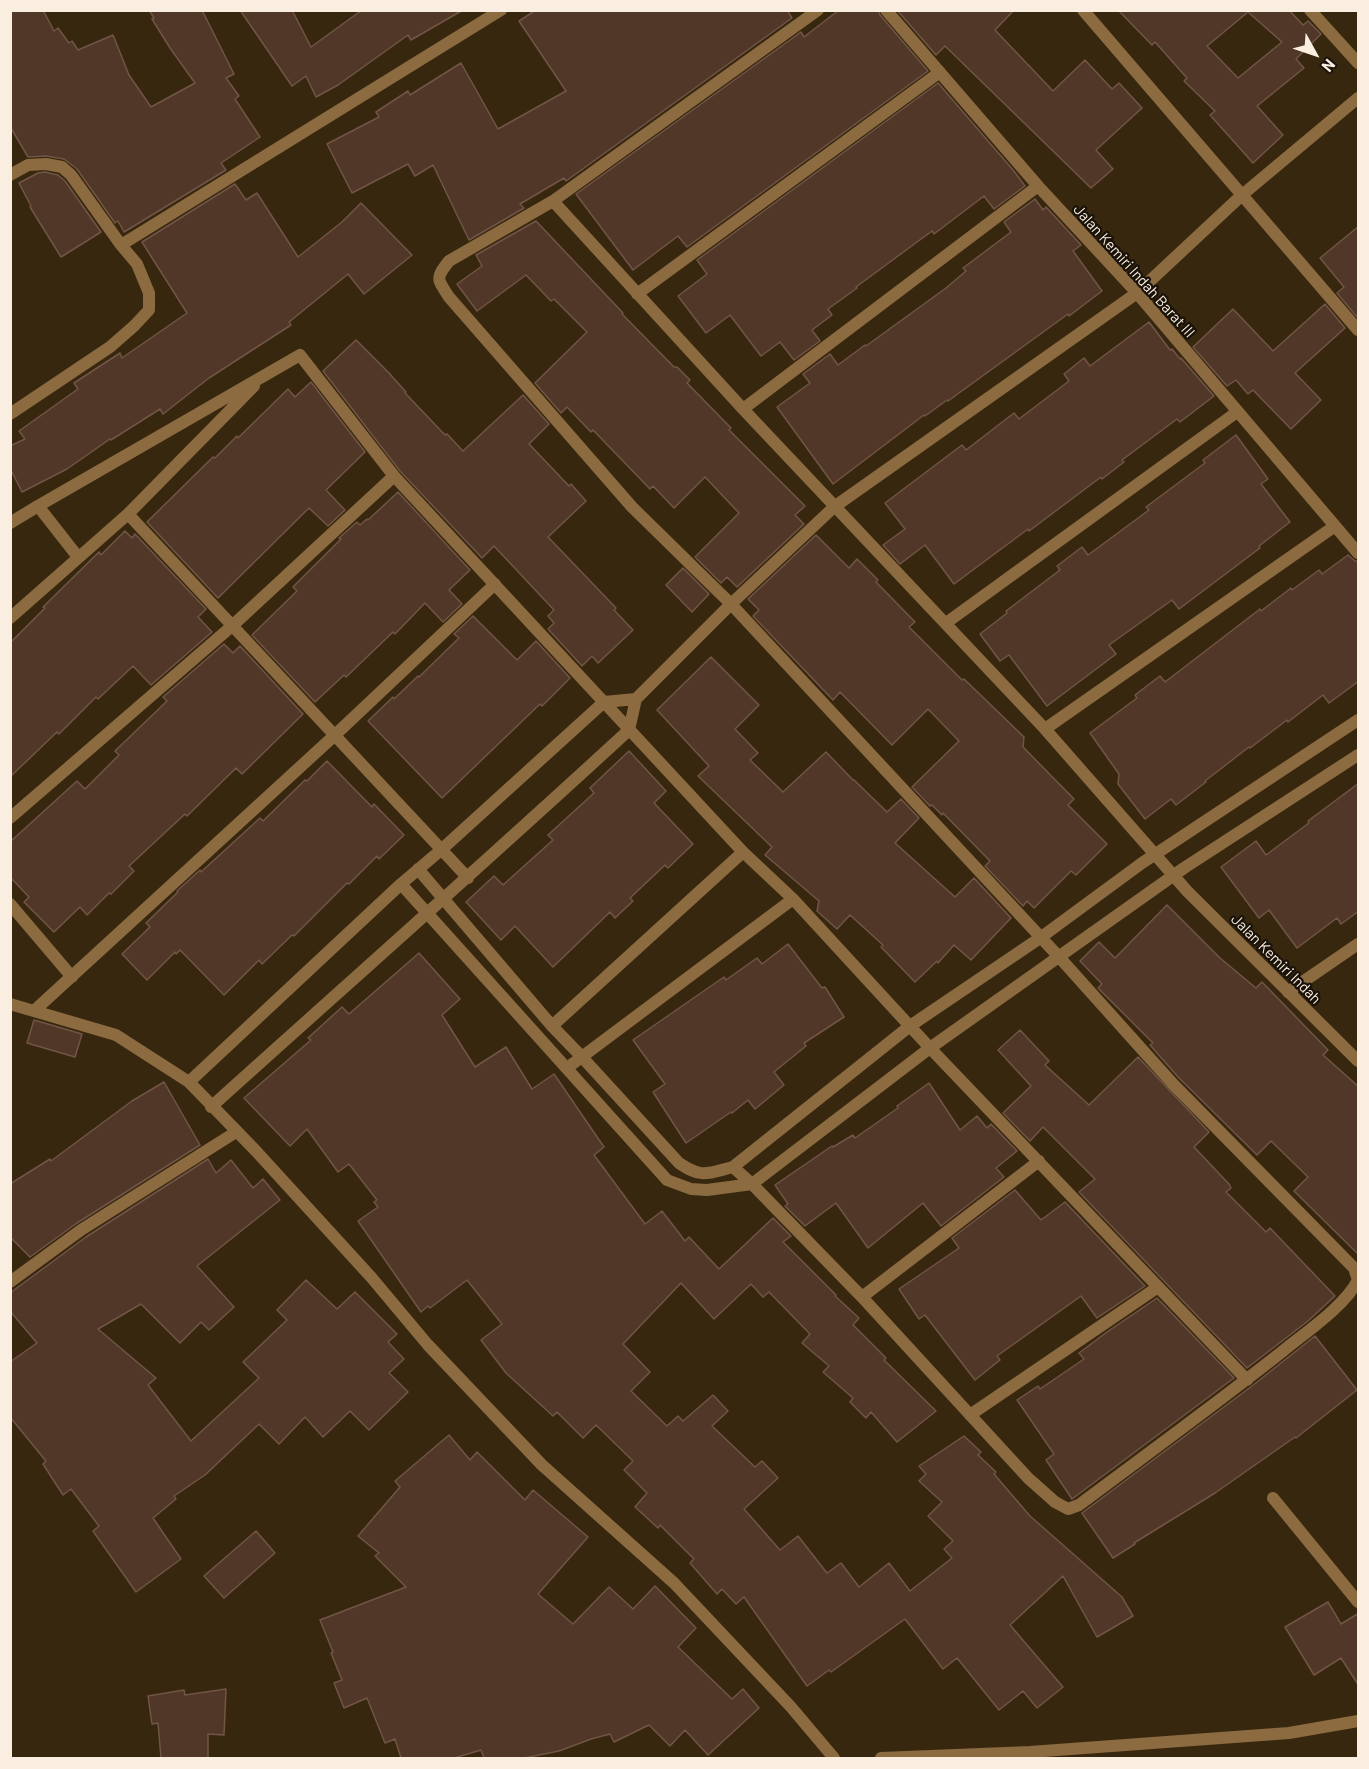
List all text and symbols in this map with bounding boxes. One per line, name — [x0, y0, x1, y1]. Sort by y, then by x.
north arrow — [1285, 24, 1345, 84]
text: N — [1318, 56, 1340, 76]
street label: Jalan Kemiri Indah Barat III — [1069, 201, 1199, 341]
street label: Jalan Kemiri Indah — [1227, 910, 1325, 1008]

